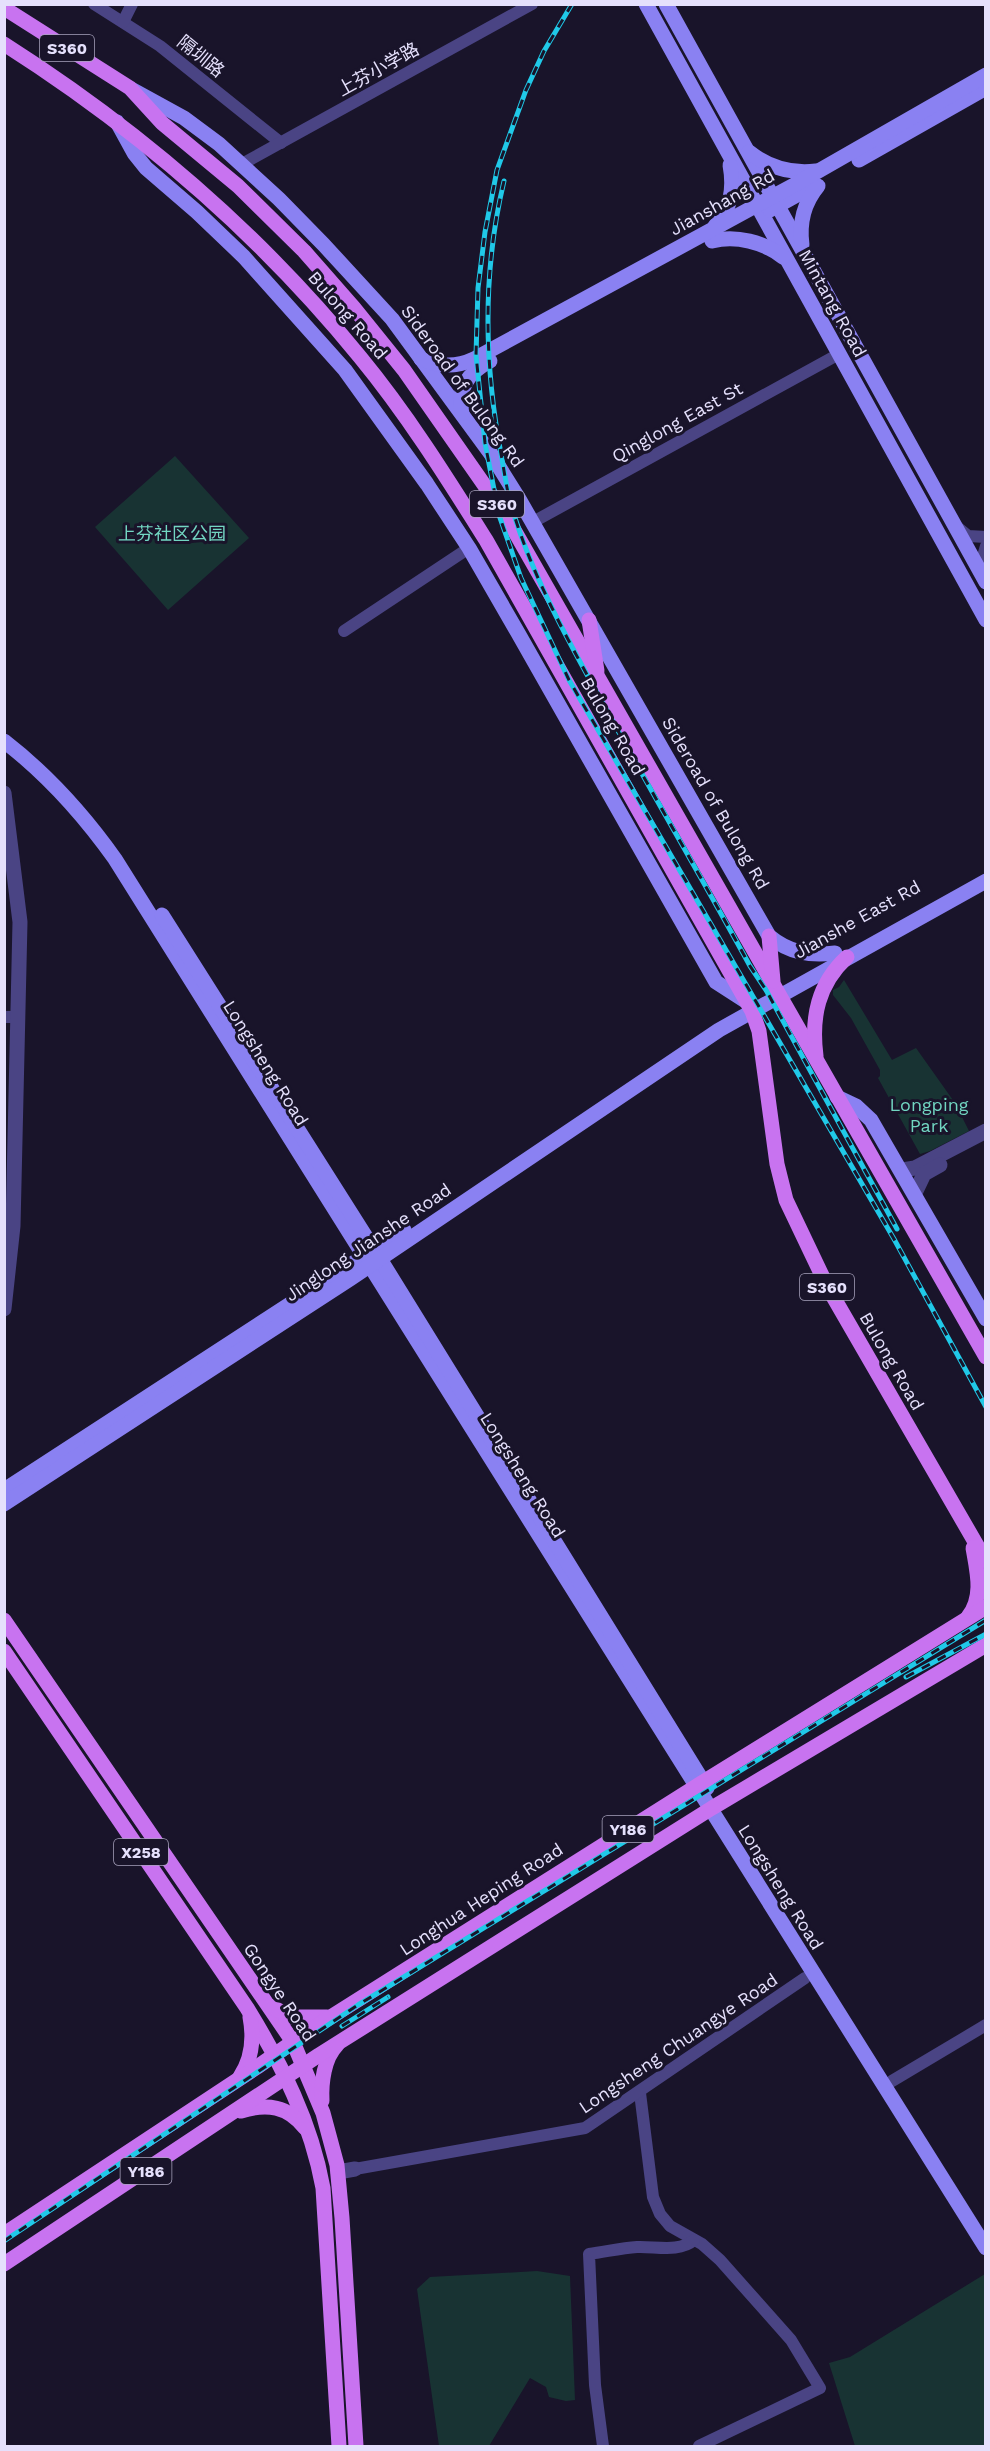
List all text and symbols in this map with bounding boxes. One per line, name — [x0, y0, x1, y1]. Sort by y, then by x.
street label: 隔圳路 — [173, 31, 229, 81]
road number: S360 — [40, 35, 94, 61]
street label: 上芬小学路 — [334, 38, 422, 100]
street label: Jianshang Rd — [666, 164, 778, 240]
street label: Mintang Road — [795, 246, 871, 360]
street label: Bulong Road — [304, 267, 392, 363]
street label: Sideroad of Bulong Rd — [397, 301, 529, 471]
street label: Qinglong East St — [608, 377, 746, 467]
road number: S360 — [470, 491, 524, 517]
park label: 上芬社区公园 — [118, 523, 226, 544]
street label: Bulong Road — [576, 673, 650, 779]
street label: Sideroad of Bulong Rd — [658, 713, 774, 893]
street label: Jianshe East Rd — [790, 876, 924, 962]
street label: Longsheng Road — [219, 996, 313, 1130]
park label: Longping Park — [890, 1094, 969, 1136]
street label: Jinglong Jianshe Road — [281, 1179, 455, 1305]
road number: S360 — [800, 1274, 854, 1300]
street label: Bulong Road — [855, 1308, 929, 1414]
street label: Longsheng Road — [476, 1408, 570, 1542]
road number: Y186 — [602, 1816, 654, 1842]
street label: Longsheng Road — [734, 1820, 828, 1954]
street label: Longhua Heping Road — [395, 1838, 567, 1960]
road number: X258 — [114, 1839, 168, 1865]
street label: Gongye Road — [239, 1939, 321, 2045]
street label: Longsheng Chuangye Road — [575, 1969, 781, 2117]
road number: Y186 — [120, 2158, 172, 2184]

